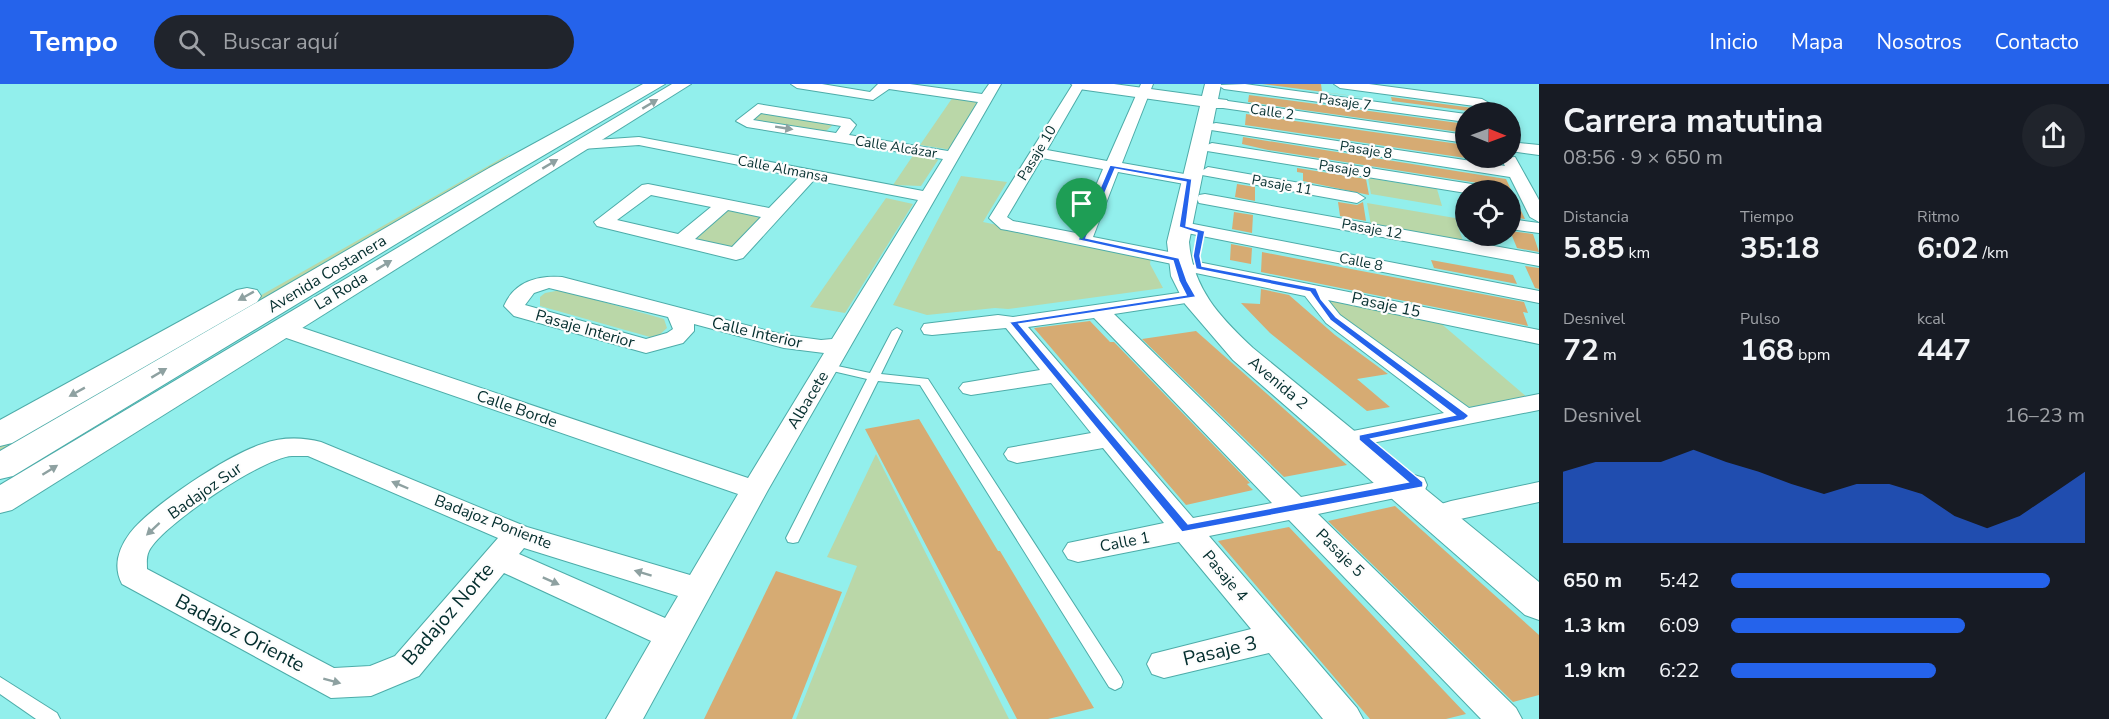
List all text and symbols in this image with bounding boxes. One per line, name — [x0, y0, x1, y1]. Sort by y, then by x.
search box — [154, 15, 574, 69]
text: Tempo — [30, 23, 118, 61]
icon: search — [175, 26, 208, 59]
text: Buscar aquí — [223, 27, 338, 57]
text: Inicio — [1710, 28, 1758, 56]
text: Mapa — [1791, 28, 1843, 56]
text: Nosotros — [1876, 28, 1962, 56]
text: Contacto — [1995, 28, 2079, 56]
street label: Pasaje 7 — [1318, 89, 1372, 115]
one-way arrow — [642, 99, 659, 109]
text: Carrera matutina — [1563, 99, 1823, 144]
street label: Calle 2 — [1249, 100, 1295, 124]
north arrow — [1455, 102, 1521, 168]
map controls — [1455, 102, 1521, 246]
button: share — [2022, 104, 2085, 167]
street label: Pasaje 10 — [1013, 122, 1061, 184]
one-way arrow — [774, 124, 793, 133]
street label: Calle Alcázar — [854, 131, 938, 163]
street label: Pasaje 8 — [1338, 136, 1394, 164]
text: 08:56 · 9 × 650 m — [1563, 144, 1723, 171]
street label: Calle Almansa — [736, 151, 830, 187]
street label: Pasaje 9 — [1317, 155, 1373, 183]
one-way arrow — [542, 159, 559, 169]
street label: Pasaje 11 — [1250, 170, 1314, 200]
pin — [1056, 178, 1107, 240]
button: locate — [1455, 180, 1521, 246]
icon: arrive — [1065, 187, 1098, 220]
text: Distancia — [1563, 206, 1629, 228]
text: Tiempo — [1740, 206, 1794, 228]
text: Ritmo — [1917, 206, 1960, 228]
street label: Pasaje 12 — [1340, 214, 1404, 244]
text: 5.85 — [1563, 228, 1624, 269]
text: 35:18 — [1740, 228, 1819, 269]
text: 6:02 — [1917, 228, 1978, 269]
street label: Avenida Costanera — [263, 230, 391, 318]
text: km — [1624, 242, 1650, 264]
text: /km — [1978, 242, 2009, 264]
street label: Calle 8 — [1337, 248, 1385, 276]
one-way arrow — [376, 260, 392, 271]
street label: La Roda — [310, 267, 372, 315]
street label: Pasaje 15 — [1349, 287, 1423, 323]
one-way arrow — [238, 291, 255, 301]
street label: Pasaje Interior — [533, 304, 637, 354]
text: Desnivel — [1563, 308, 1625, 330]
text: Pulso — [1740, 308, 1780, 330]
text: kcal — [1917, 308, 1945, 330]
street label: Calle Interior — [710, 312, 805, 354]
text: 72 — [1563, 330, 1599, 371]
text: 168 — [1740, 330, 1794, 371]
text: 447 — [1917, 330, 1971, 371]
text: m — [1599, 344, 1617, 366]
text: bpm — [1794, 344, 1830, 366]
street label: Avenida 2 — [1243, 351, 1313, 415]
street label: Albacete — [782, 367, 834, 433]
one-way arrow — [151, 368, 167, 379]
street label: Calle Borde — [474, 385, 560, 433]
one-way arrow — [69, 386, 85, 397]
text: Desnivel — [1563, 402, 1641, 429]
text: 16–23 m — [2005, 402, 2085, 429]
street label: Badajoz Sur — [164, 457, 247, 525]
one-way arrow — [42, 465, 58, 476]
one-way arrow — [391, 480, 409, 490]
street label: Badajoz Poniente — [431, 489, 555, 555]
one-way arrow — [145, 522, 160, 536]
street label: Pasaje 5 — [1311, 524, 1369, 582]
street label: Calle 1 — [1098, 526, 1152, 558]
street label: Pasaje 4 — [1197, 546, 1253, 607]
street label: Badajoz Norte — [396, 557, 500, 671]
text: 650 m — [1563, 567, 1622, 594]
text: 5:42 — [1659, 567, 1700, 594]
one-way arrow — [634, 568, 652, 577]
one-way arrow — [543, 576, 561, 586]
street label: Badajoz Oriente — [170, 587, 310, 679]
text: 1.3 km — [1563, 612, 1626, 639]
text: 6:09 — [1659, 612, 1700, 639]
street label: Pasaje 3 — [1180, 629, 1260, 673]
text: 1.9 km — [1563, 657, 1626, 684]
text: 6:22 — [1659, 657, 1700, 684]
one-way arrow — [323, 676, 342, 686]

